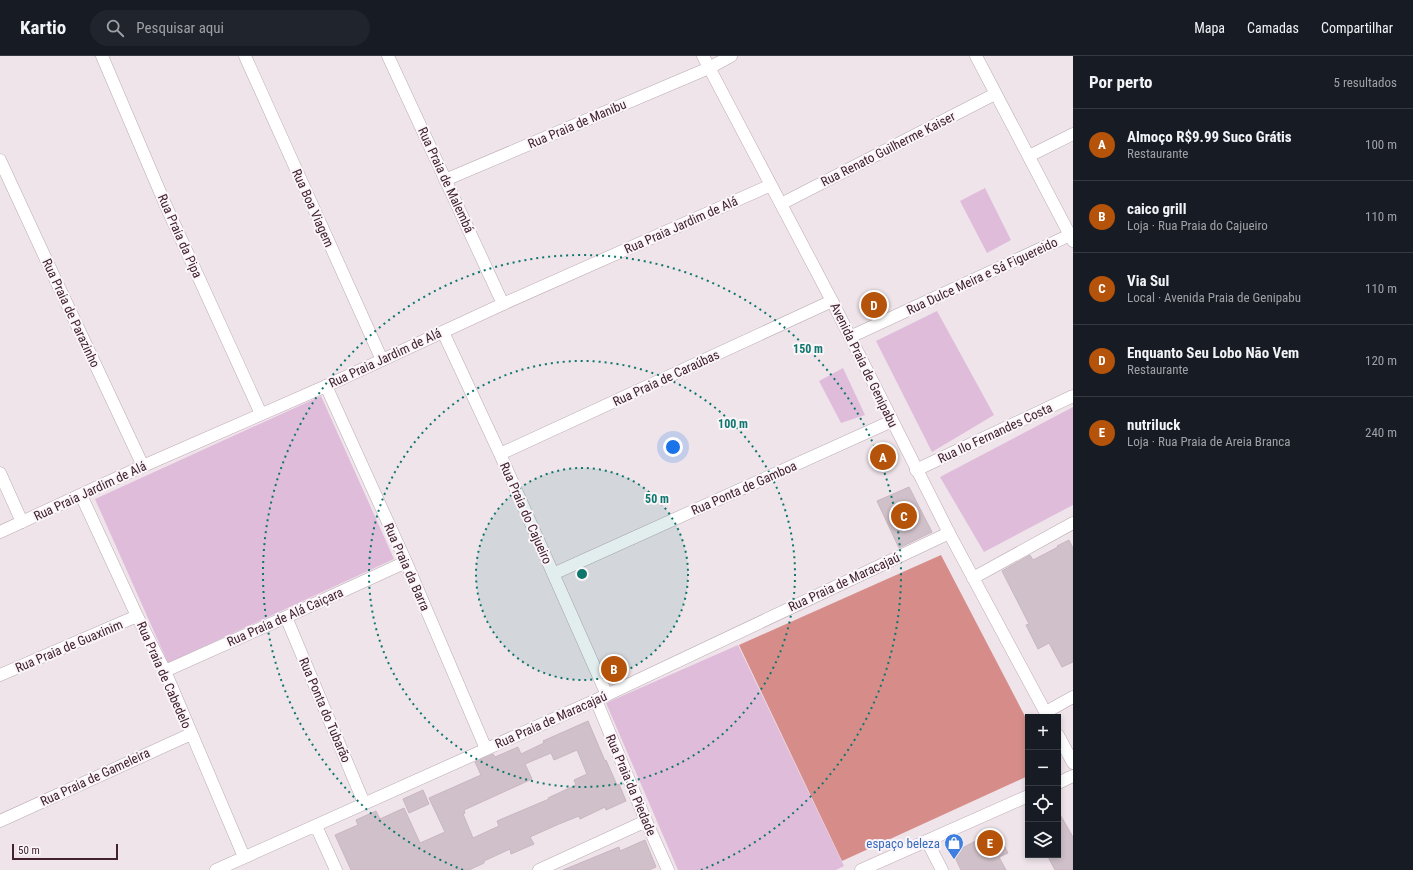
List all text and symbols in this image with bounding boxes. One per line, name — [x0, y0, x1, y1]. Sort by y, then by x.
search box — [90, 10, 370, 46]
text: Kartio — [20, 16, 66, 39]
icon: search — [104, 17, 126, 39]
text: Pesquisar aqui — [136, 19, 224, 37]
text: Mapa — [1194, 20, 1225, 36]
text: Camadas — [1247, 20, 1299, 36]
text: Compartilhar — [1321, 20, 1393, 36]
text: Por perto — [1089, 72, 1153, 92]
text: 5 resultados — [1333, 75, 1397, 90]
street label: Rua Praia de Manibu — [526, 97, 628, 151]
street label: Rua Renato Guilherme Kaiser — [818, 109, 958, 189]
street label: Rua Praia de Malembá — [415, 125, 477, 235]
text: Almoço R$9.99 Suco Grátis — [1127, 128, 1292, 146]
text: A — [1098, 137, 1106, 152]
text: 100 m — [1365, 137, 1397, 152]
text: Restaurante — [1127, 146, 1188, 161]
street label: Rua Boa Viagem — [289, 167, 337, 249]
street label: Rua Praia da Pipa — [155, 192, 205, 280]
street label: Rua Praia Jardim de Alá — [622, 193, 740, 257]
text: caico grill — [1127, 200, 1186, 218]
text: B — [1098, 209, 1106, 224]
text: 110 m — [1365, 209, 1397, 224]
text: Loja · Rua Praia do Cajueiro — [1127, 218, 1268, 233]
street label: Rua Dulce Meira e Sá Figuereido — [904, 234, 1060, 318]
street label: Rua Praia de Parazinho — [39, 256, 103, 370]
text: Via Sul — [1127, 272, 1169, 290]
text: C — [1098, 281, 1106, 296]
text: 110 m — [1365, 281, 1397, 296]
pin: D — [861, 290, 887, 320]
text: Local · Avenida Praia de Genipabu — [1127, 290, 1301, 305]
street label: Avenida Praia de Genipabu — [827, 300, 901, 430]
street label: Rua Praia Jardim de Alá — [326, 325, 444, 391]
text: 150 m — [793, 342, 823, 356]
text: Enquanto Seu Lobo Não Vem — [1127, 344, 1299, 362]
street label: Rua Praia de Caraúbas — [610, 347, 722, 409]
text: D — [1098, 353, 1106, 368]
text: 120 m — [1365, 353, 1397, 368]
text: Restaurante — [1127, 362, 1188, 377]
street label: Rua Ilo Fernandes Costa — [935, 400, 1055, 466]
text: nutriluck — [1127, 416, 1180, 434]
text: 100 m — [718, 417, 748, 431]
text: E — [1099, 425, 1105, 440]
text: 240 m — [1365, 425, 1397, 440]
text: Loja · Rua Praia de Areia Branca — [1127, 434, 1290, 449]
your location — [663, 437, 683, 457]
pin: A — [870, 442, 896, 472]
street label: Rua Praia Jardim de Alá — [31, 458, 149, 524]
street label: Rua Ponta de Gamboa — [689, 458, 799, 518]
street label: Rua Praia do Cajueiro — [497, 460, 555, 566]
text: 50 m — [645, 492, 669, 506]
pin: C — [891, 501, 917, 531]
street label: Rua Praia da Barra — [381, 521, 433, 613]
street label: Rua Praia de Maracajaú — [786, 550, 902, 614]
centre of rings — [575, 567, 589, 581]
street label: Rua Praia de Alá Caiçara — [225, 585, 345, 649]
street label: Rua Praia de Guaxinim — [13, 617, 125, 675]
street label: Rua Praia de Cabedelo — [134, 619, 194, 731]
pin: B — [601, 654, 627, 684]
street label: Rua Ponta do Tubarão — [296, 655, 354, 765]
street label: Rua Praia de Maracajaú — [493, 689, 609, 751]
map controls — [1025, 714, 1061, 858]
button: + — [1025, 714, 1061, 750]
street label: Rua Praia da Piedade — [603, 732, 659, 838]
street label: Rua Praia de Gameleira — [38, 745, 152, 809]
button: − — [1025, 750, 1061, 786]
button: locate — [1025, 786, 1061, 822]
button: layers — [1025, 822, 1061, 858]
pin: E — [977, 828, 1003, 858]
shop icon: espaço beleza — [943, 832, 965, 860]
place label: espaço beleza — [866, 836, 940, 851]
scale bar — [12, 842, 118, 861]
text: 50 m — [18, 844, 40, 857]

